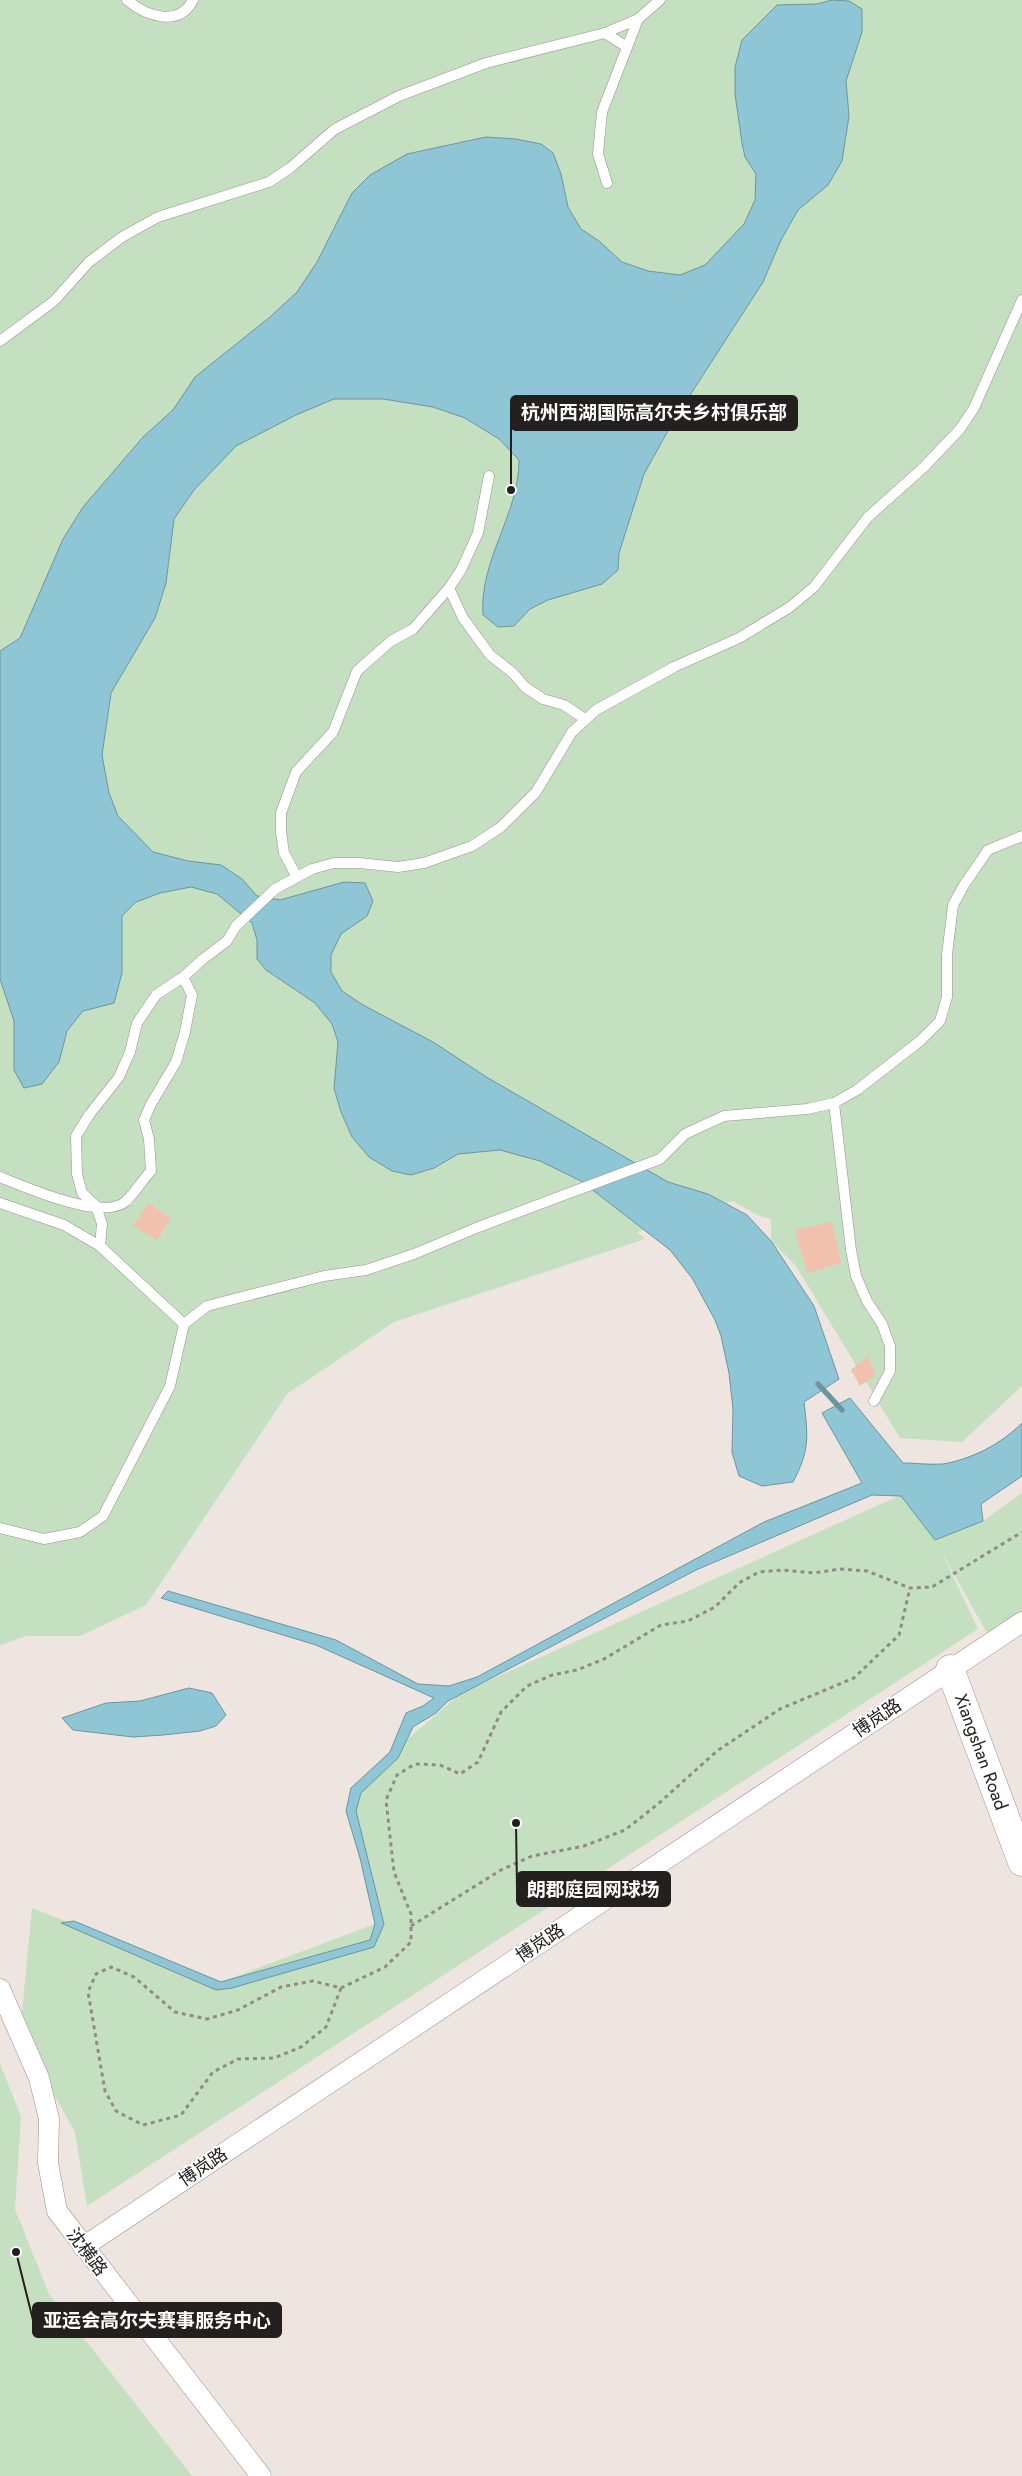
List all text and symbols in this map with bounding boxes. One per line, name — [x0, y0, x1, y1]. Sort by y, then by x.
callout: 杭州西湖国际高尔夫乡村俱乐部 — [511, 396, 797, 430]
text: 杭州西湖国际高尔夫乡村俱乐部 — [521, 399, 787, 426]
street label: Xiangshan Road — [948, 1690, 1014, 1814]
street label: 博岚路 — [847, 1692, 907, 1744]
callout: 朗郡庭园网球场 — [517, 1872, 670, 1906]
text: 朗郡庭园网球场 — [526, 1876, 660, 1903]
street label: 博岚路 — [510, 1917, 570, 1969]
street label: 博岚路 — [173, 2141, 233, 2193]
street label: 沈横路 — [60, 2223, 114, 2281]
callout: 亚运会高尔夫赛事服务中心 — [33, 2303, 281, 2337]
text: 亚运会高尔夫赛事服务中心 — [43, 2307, 271, 2334]

